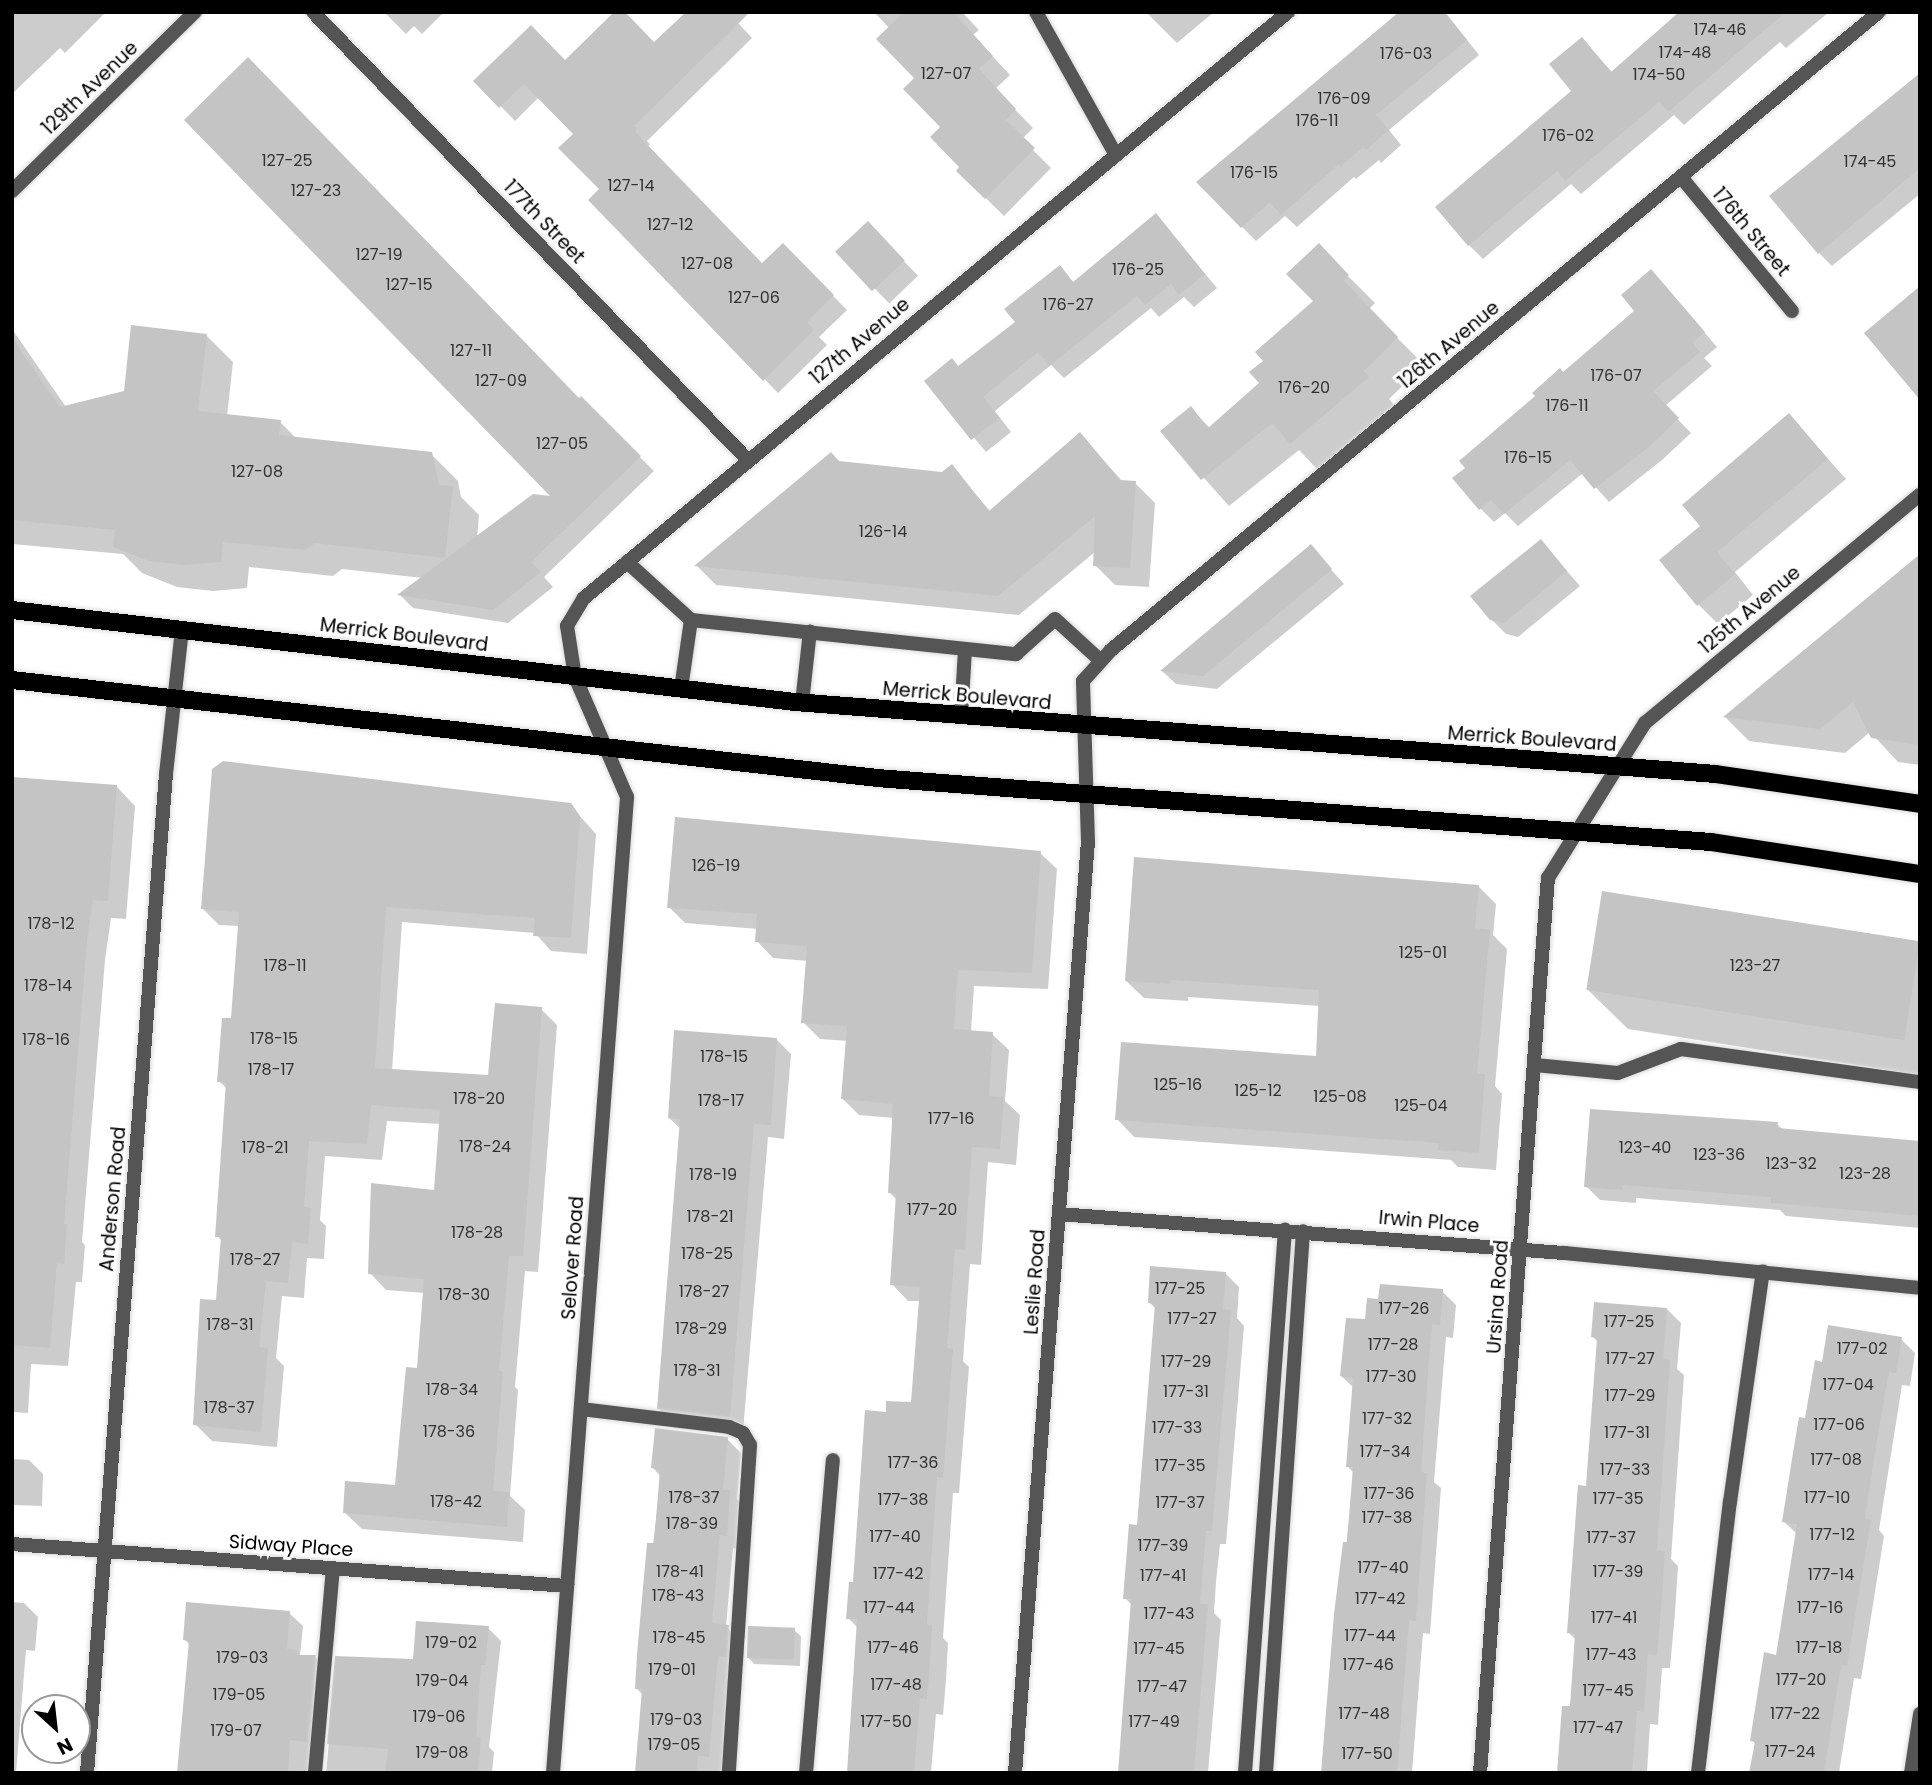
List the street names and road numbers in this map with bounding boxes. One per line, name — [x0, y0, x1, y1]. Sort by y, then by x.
street label: 129th Avenue — [37, 37, 143, 139]
street label: 177th Street — [499, 176, 589, 268]
street label: 176th Street — [1707, 183, 1795, 281]
street label: 127th Avenue — [806, 293, 914, 389]
street label: 126th Avenue — [1394, 296, 1504, 394]
street label: 125th Avenue — [1695, 561, 1805, 659]
street label: Merrick Boulevard — [319, 613, 489, 657]
street label: Merrick Boulevard — [882, 677, 1052, 715]
street label: Merrick Boulevard — [1447, 722, 1617, 756]
street label: Anderson Road — [95, 1126, 131, 1272]
street label: Selover Road — [557, 1195, 589, 1321]
street label: Irwin Place — [1378, 1206, 1480, 1238]
street label: Leslie Road — [1020, 1229, 1050, 1335]
street label: Ursina Road — [1483, 1239, 1513, 1355]
street label: Sidway Place — [228, 1530, 354, 1562]

